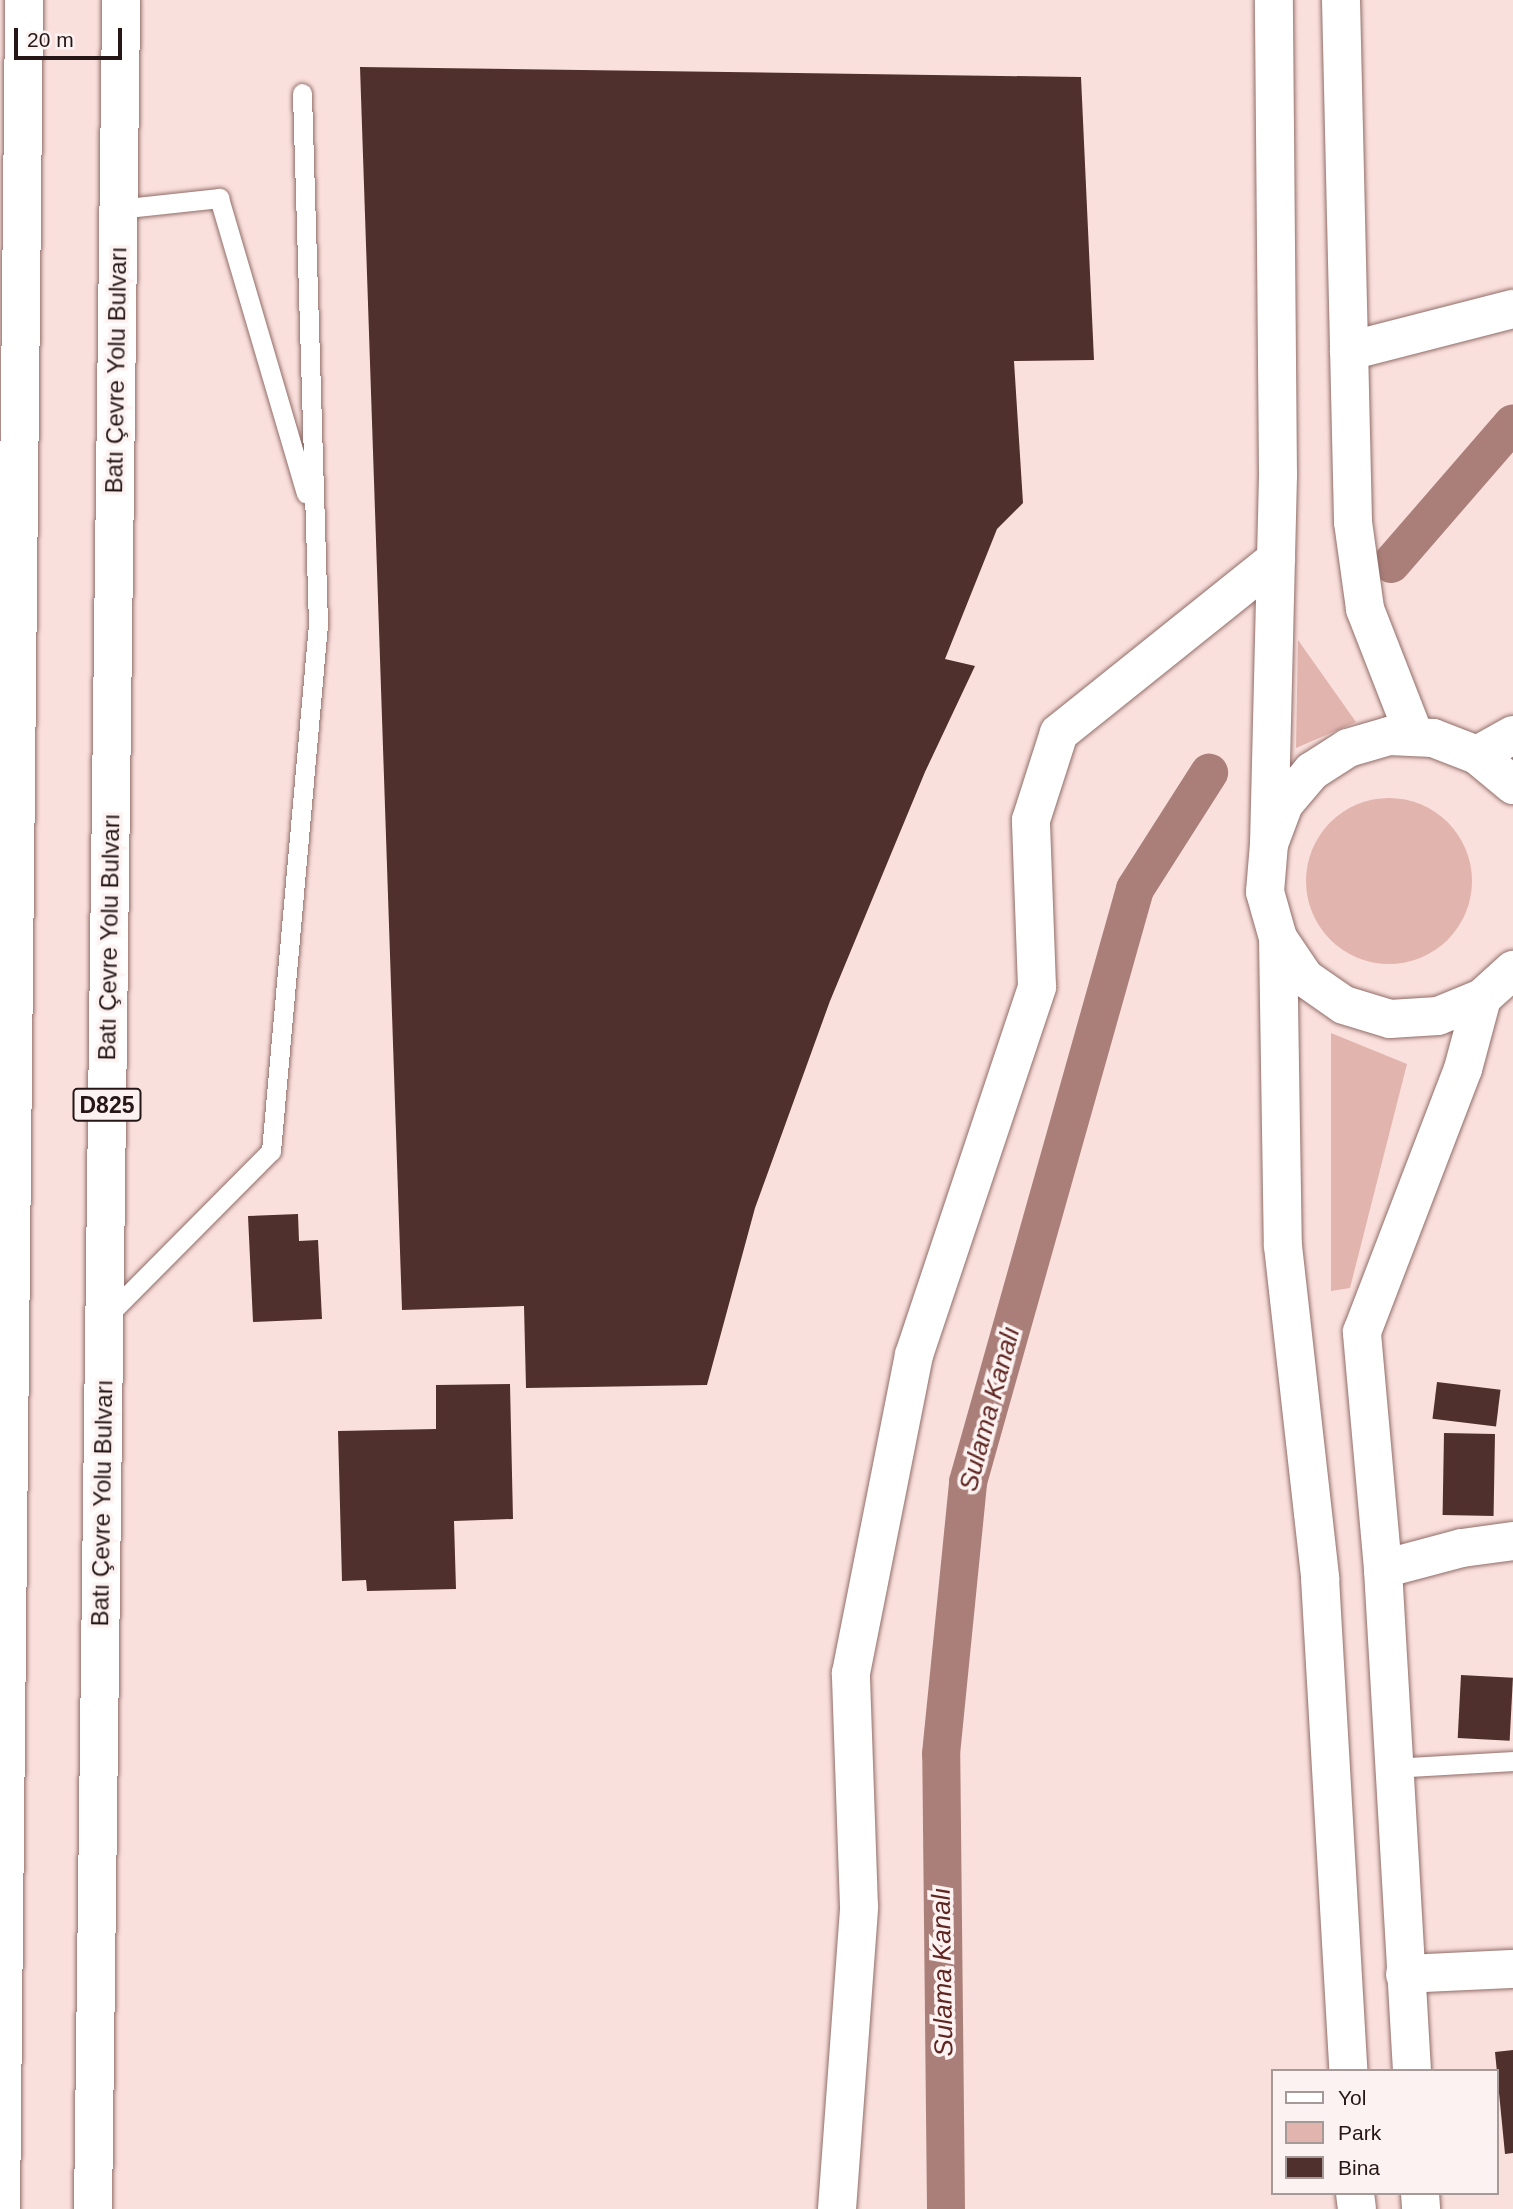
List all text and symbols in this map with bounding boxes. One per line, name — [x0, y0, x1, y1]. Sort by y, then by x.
scale bar — [18, 14, 126, 58]
text: 20 m — [27, 28, 74, 51]
street label: Batı Çevre Yolu Bulvarı — [99, 246, 133, 494]
street label: Batı Çevre Yolu Bulvarı — [92, 813, 126, 1061]
road number: D825 — [72, 1086, 142, 1124]
water label: Sulama Kanalı — [953, 1323, 1027, 1495]
street label: Batı Çevre Yolu Bulvarı — [85, 1379, 119, 1627]
water label: Sulama Kanalı — [926, 1887, 960, 2057]
legend — [1272, 2069, 1499, 2195]
text: Yol — [1338, 2086, 1366, 2109]
text: Park — [1338, 2121, 1381, 2144]
text: Bina — [1338, 2156, 1380, 2179]

